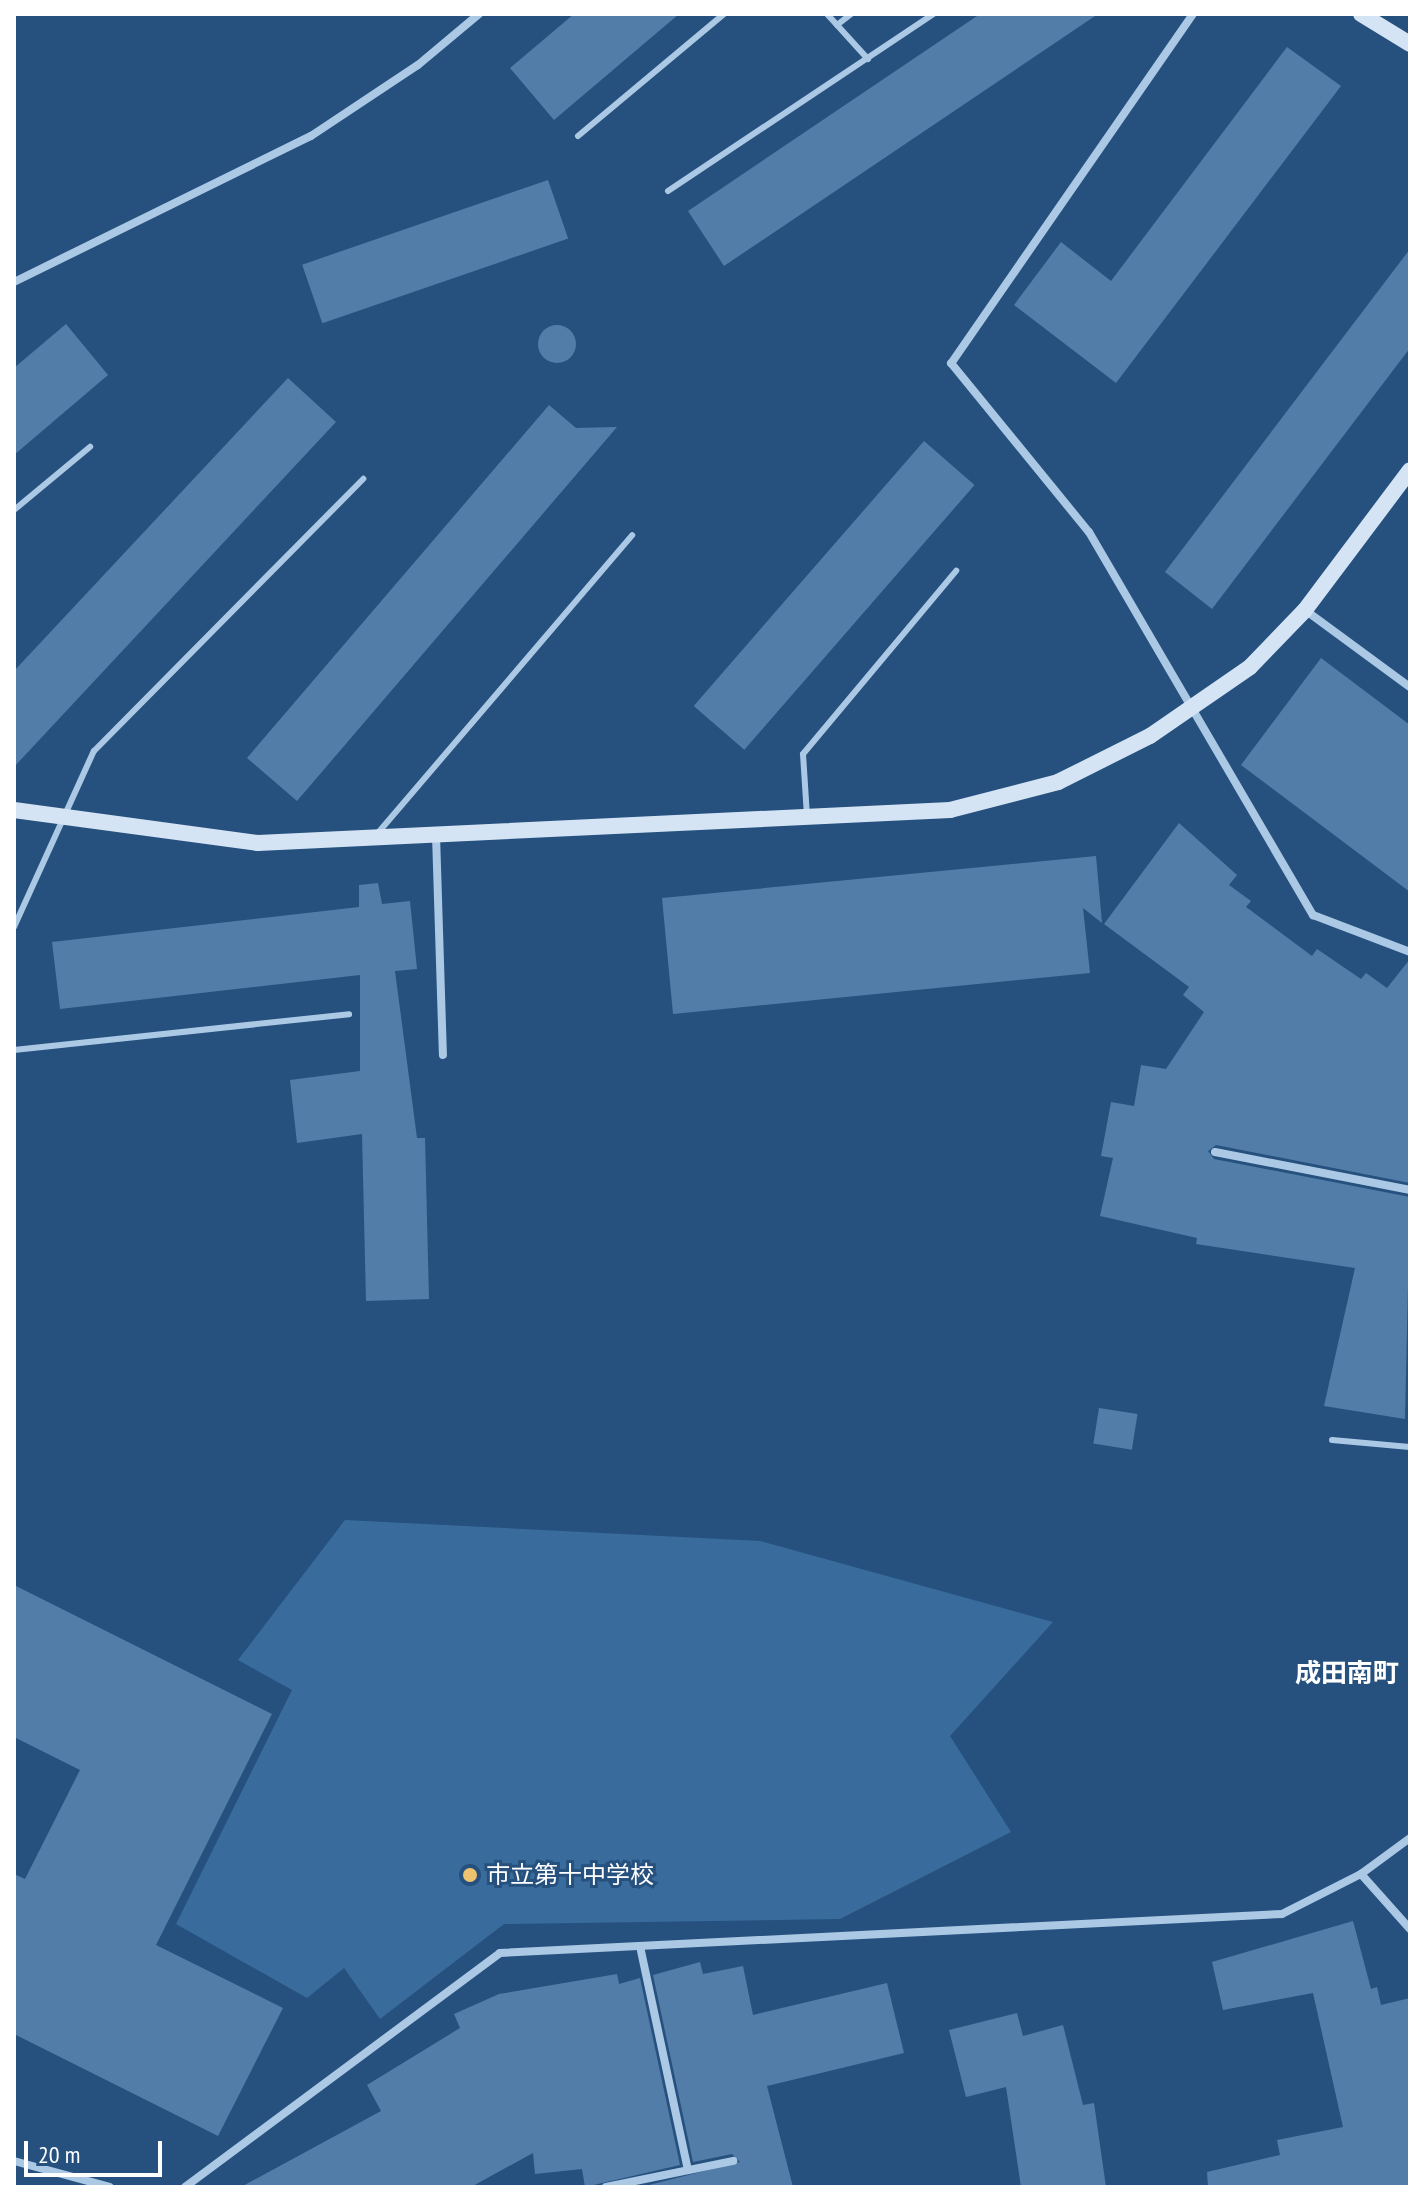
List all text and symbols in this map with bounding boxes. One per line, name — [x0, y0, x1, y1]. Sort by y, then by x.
district label: 成田南町 — [1295, 1657, 1399, 1689]
place label: 市立第十中学校 — [486, 1861, 654, 1889]
marker: 市立第十中学校 — [461, 1866, 479, 1884]
scale bar — [28, 2125, 166, 2175]
text: 20 m — [38, 2139, 80, 2170]

